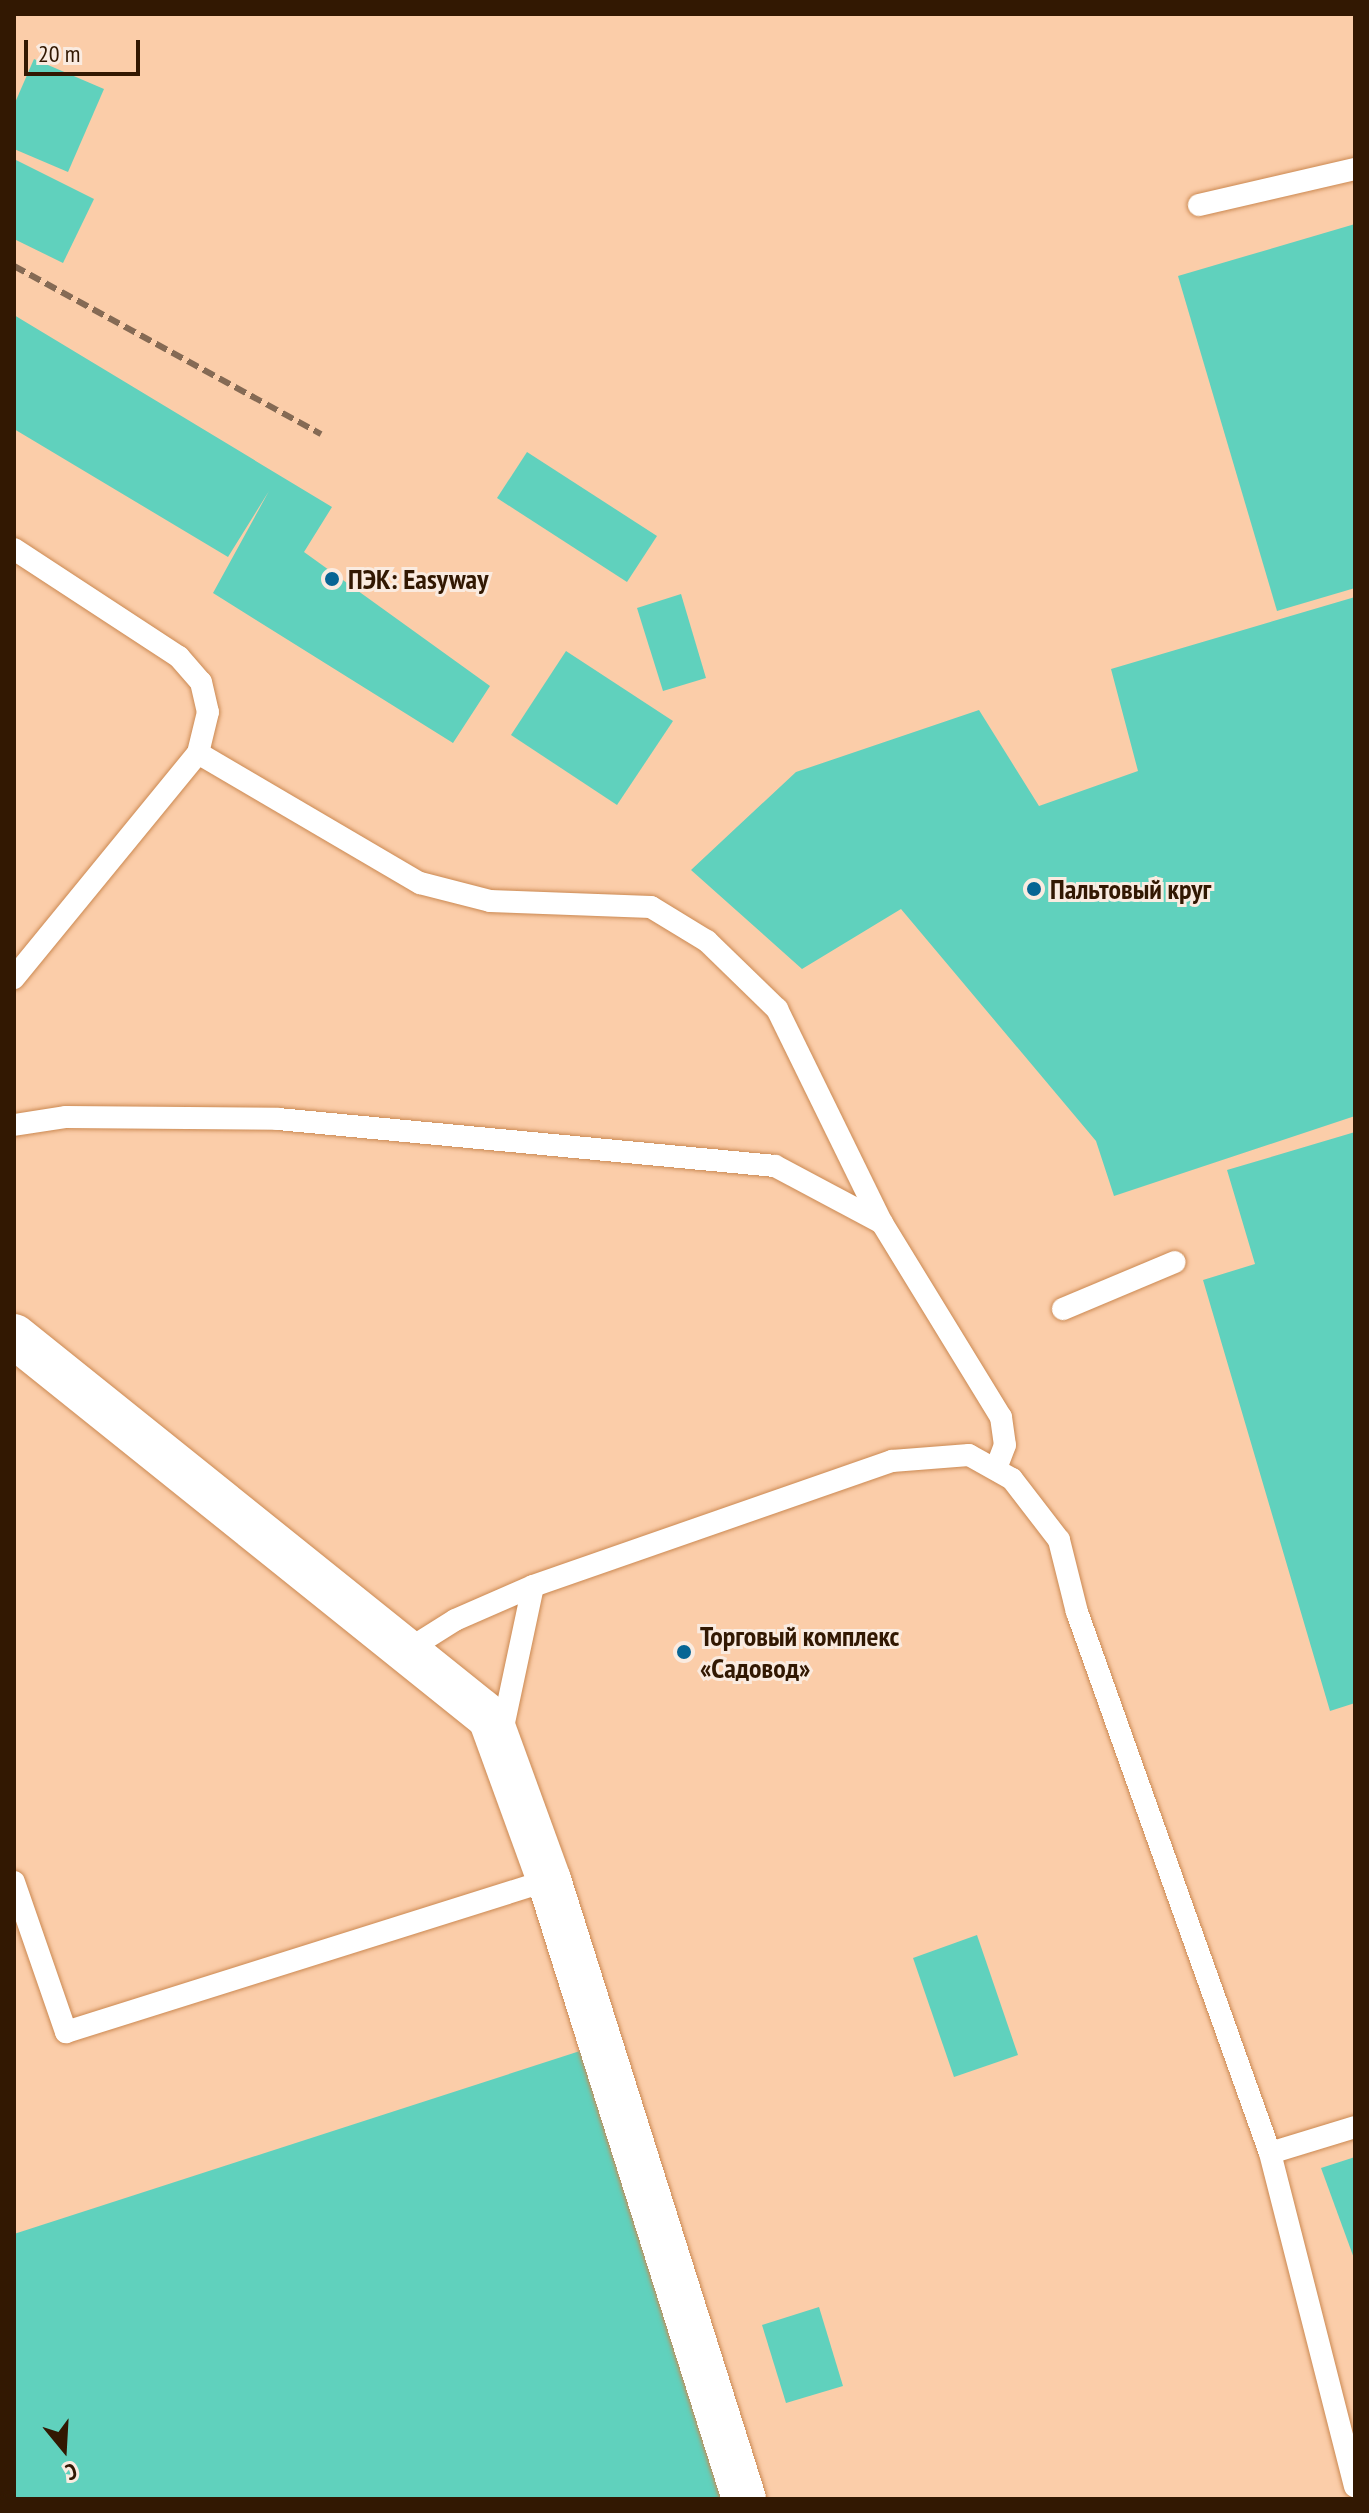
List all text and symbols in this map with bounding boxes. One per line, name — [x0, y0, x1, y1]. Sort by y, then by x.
scale bar — [28, 24, 144, 74]
text: 20 m — [38, 38, 80, 69]
place label: ПЭК: Easyway — [348, 562, 488, 596]
marker: ПЭК: Easyway — [323, 570, 341, 588]
place label: Пальтовый круг — [1050, 872, 1211, 906]
marker: Пальтовый круг — [1025, 880, 1043, 898]
place label: Торговый комплекс «Садовод» — [700, 1619, 899, 1685]
marker: Торговый комплекс «Садовод» — [675, 1643, 693, 1661]
north arrow — [24, 2409, 104, 2489]
text: С — [62, 2457, 81, 2487]

